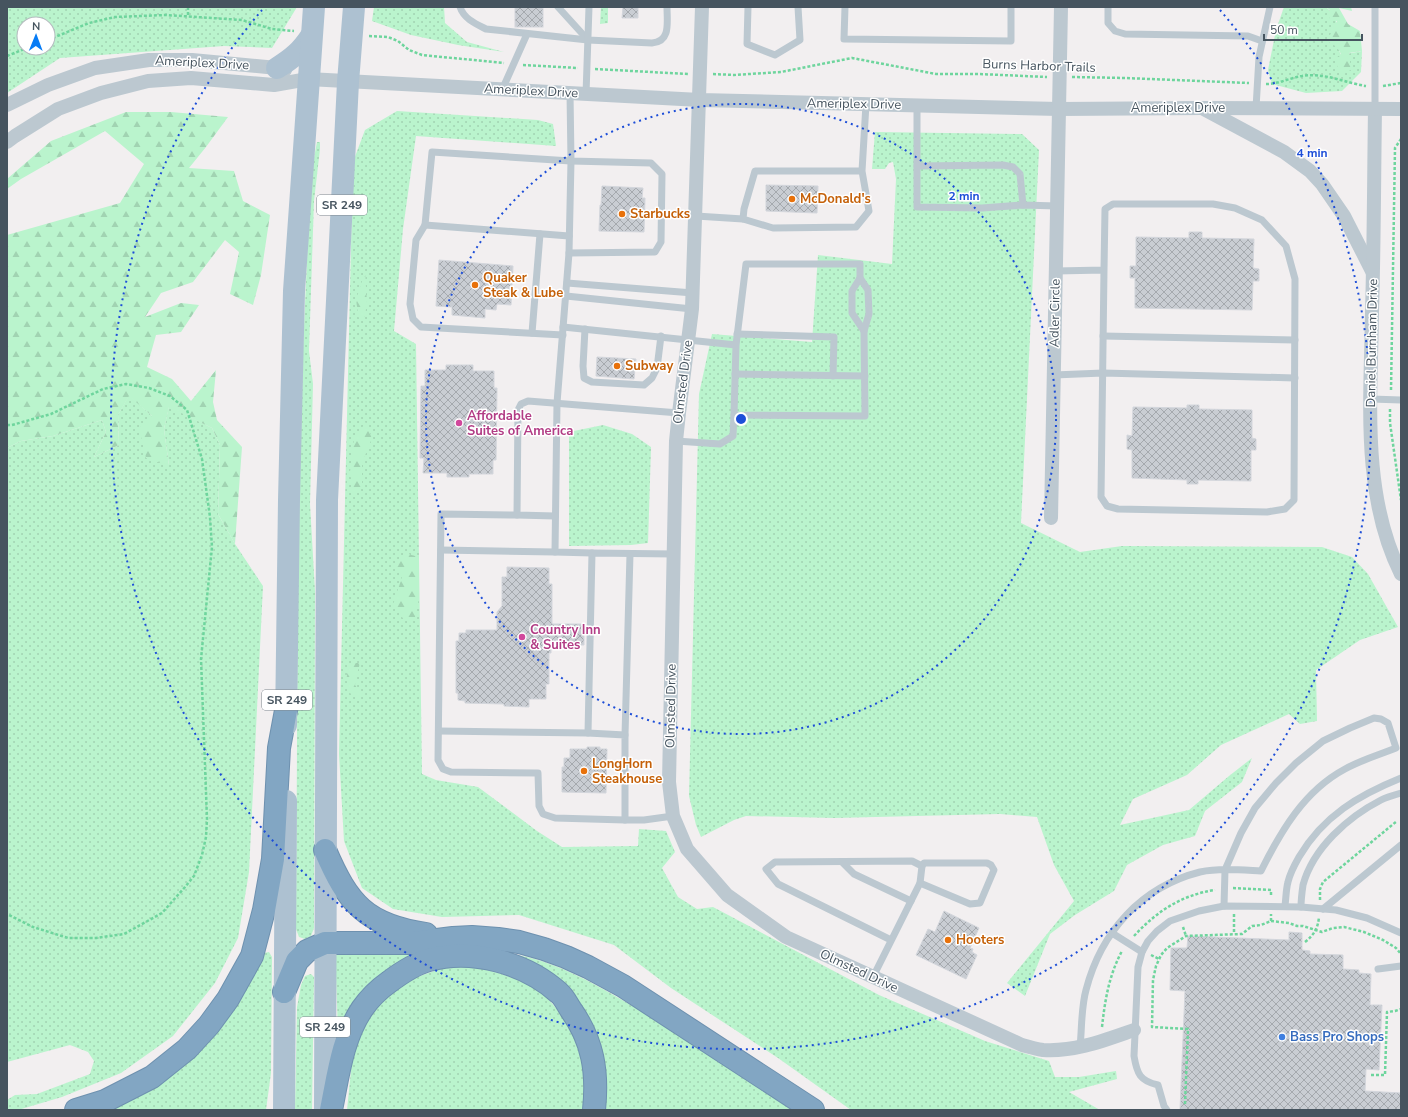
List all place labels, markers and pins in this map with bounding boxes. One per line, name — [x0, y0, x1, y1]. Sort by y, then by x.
place label: McDonald's — [800, 190, 871, 208]
marker: McDonald's — [787, 194, 797, 204]
place label: Starbucks — [630, 205, 690, 223]
marker: Starbucks — [617, 209, 627, 219]
place label: Quaker Steak & Lube — [483, 269, 563, 302]
marker: Quaker Steak & Lube — [470, 280, 480, 290]
place label: Subway — [625, 357, 673, 375]
marker: Subway — [612, 361, 622, 371]
place label: Affordable Suites of America — [467, 407, 573, 440]
centre of rings — [734, 412, 748, 426]
marker: Affordable Suites of America — [454, 418, 464, 428]
place label: Country Inn & Suites — [530, 621, 601, 654]
marker: Country Inn & Suites — [517, 632, 527, 642]
place label: LongHorn Steakhouse — [592, 755, 662, 788]
marker: LongHorn Steakhouse — [579, 766, 589, 776]
place label: Hooters — [956, 931, 1004, 949]
marker: Hooters — [943, 935, 953, 945]
place label: Bass Pro Shops — [1290, 1028, 1384, 1046]
marker: Bass Pro Shops — [1277, 1032, 1287, 1042]

